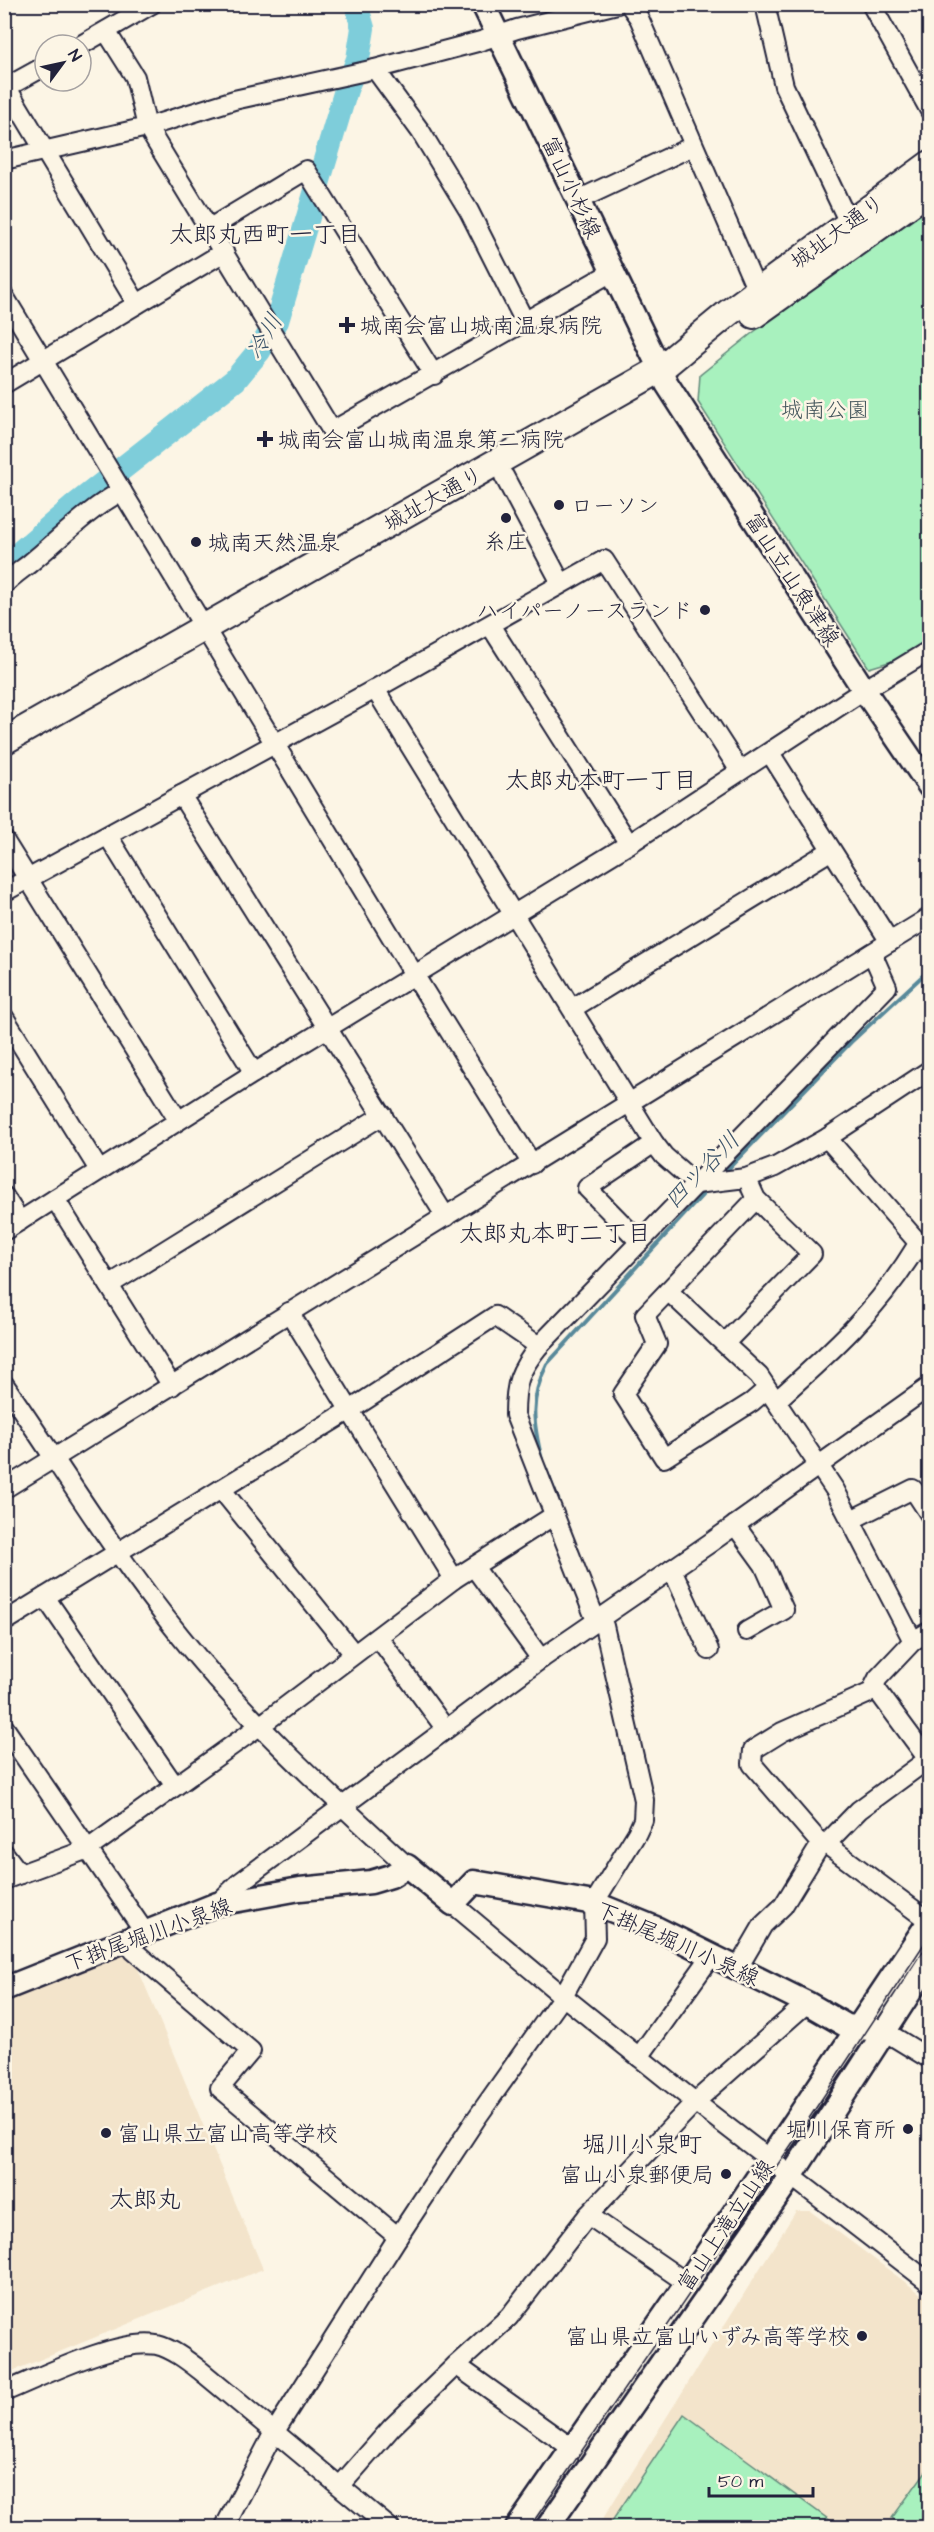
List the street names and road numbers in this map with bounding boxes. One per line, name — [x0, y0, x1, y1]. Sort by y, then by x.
street label: 富山小杉線 — [533, 131, 608, 244]
street label: 城址大通り — [784, 187, 891, 277]
street label: 城址大通り — [378, 459, 489, 540]
street label: 富山立山魚津線 — [737, 507, 847, 653]
street label: 下掛尾堀川小泉線 — [61, 1891, 237, 1980]
street label: 下掛尾堀川小泉線 — [591, 1894, 764, 1994]
street label: 富山上滝立山線 — [670, 2153, 782, 2298]

